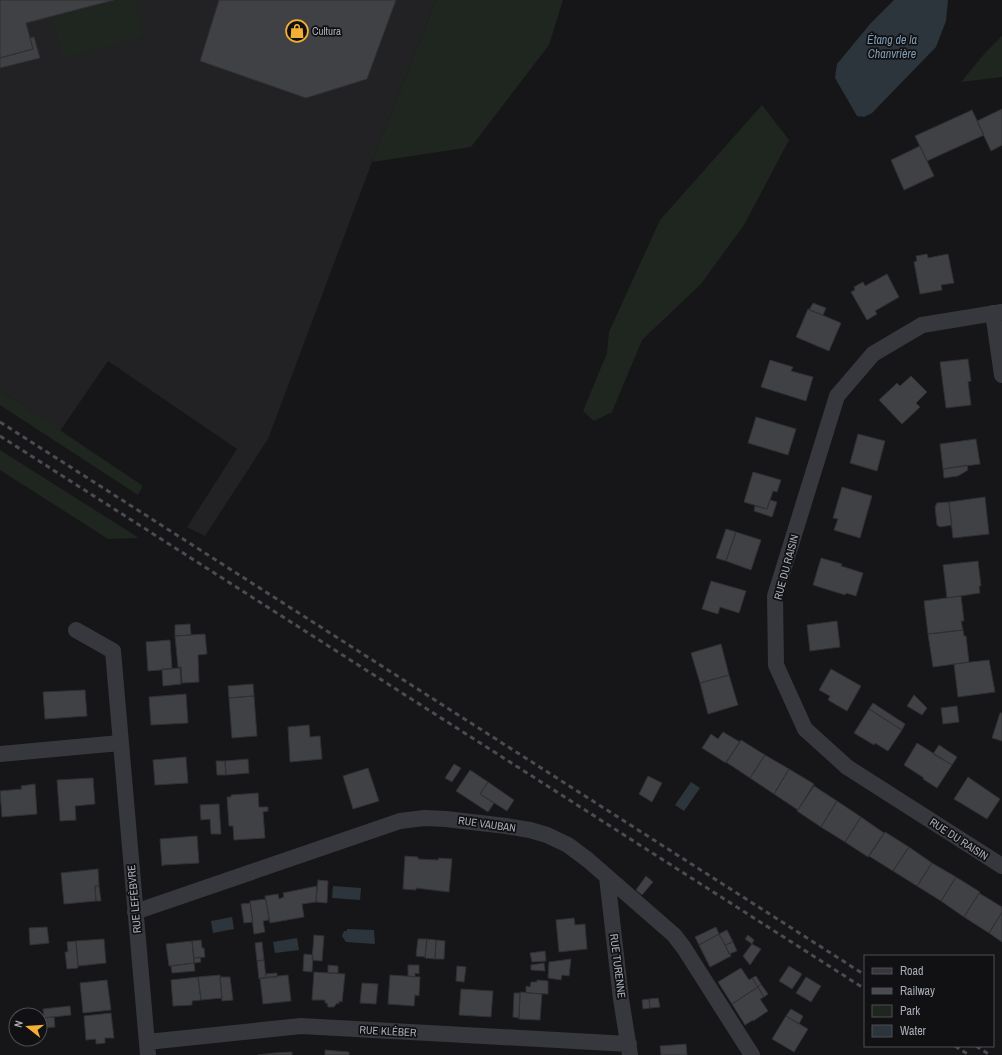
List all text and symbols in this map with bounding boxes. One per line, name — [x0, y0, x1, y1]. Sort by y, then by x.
shop icon: Cultura — [284, 18, 310, 44]
place label: Cultura — [312, 24, 341, 38]
water label: Étang de la Chanvrière — [867, 32, 917, 62]
street label: RUE DU RAISIN — [771, 533, 801, 601]
street label: RUE VAUBAN — [457, 813, 517, 835]
street label: RUE DU RAISIN — [927, 815, 991, 863]
street label: RUE LEFÈBVRE — [124, 864, 144, 934]
street label: RUE TURENNE — [607, 933, 629, 999]
legend — [864, 955, 994, 1047]
text: Road — [900, 963, 924, 979]
text: Railway — [900, 983, 935, 999]
text: Park — [900, 1003, 920, 1019]
north arrow — [8, 1007, 48, 1047]
text: N — [11, 1019, 26, 1029]
street label: RUE KLÉBER — [359, 1023, 417, 1040]
text: Water — [900, 1023, 927, 1039]

